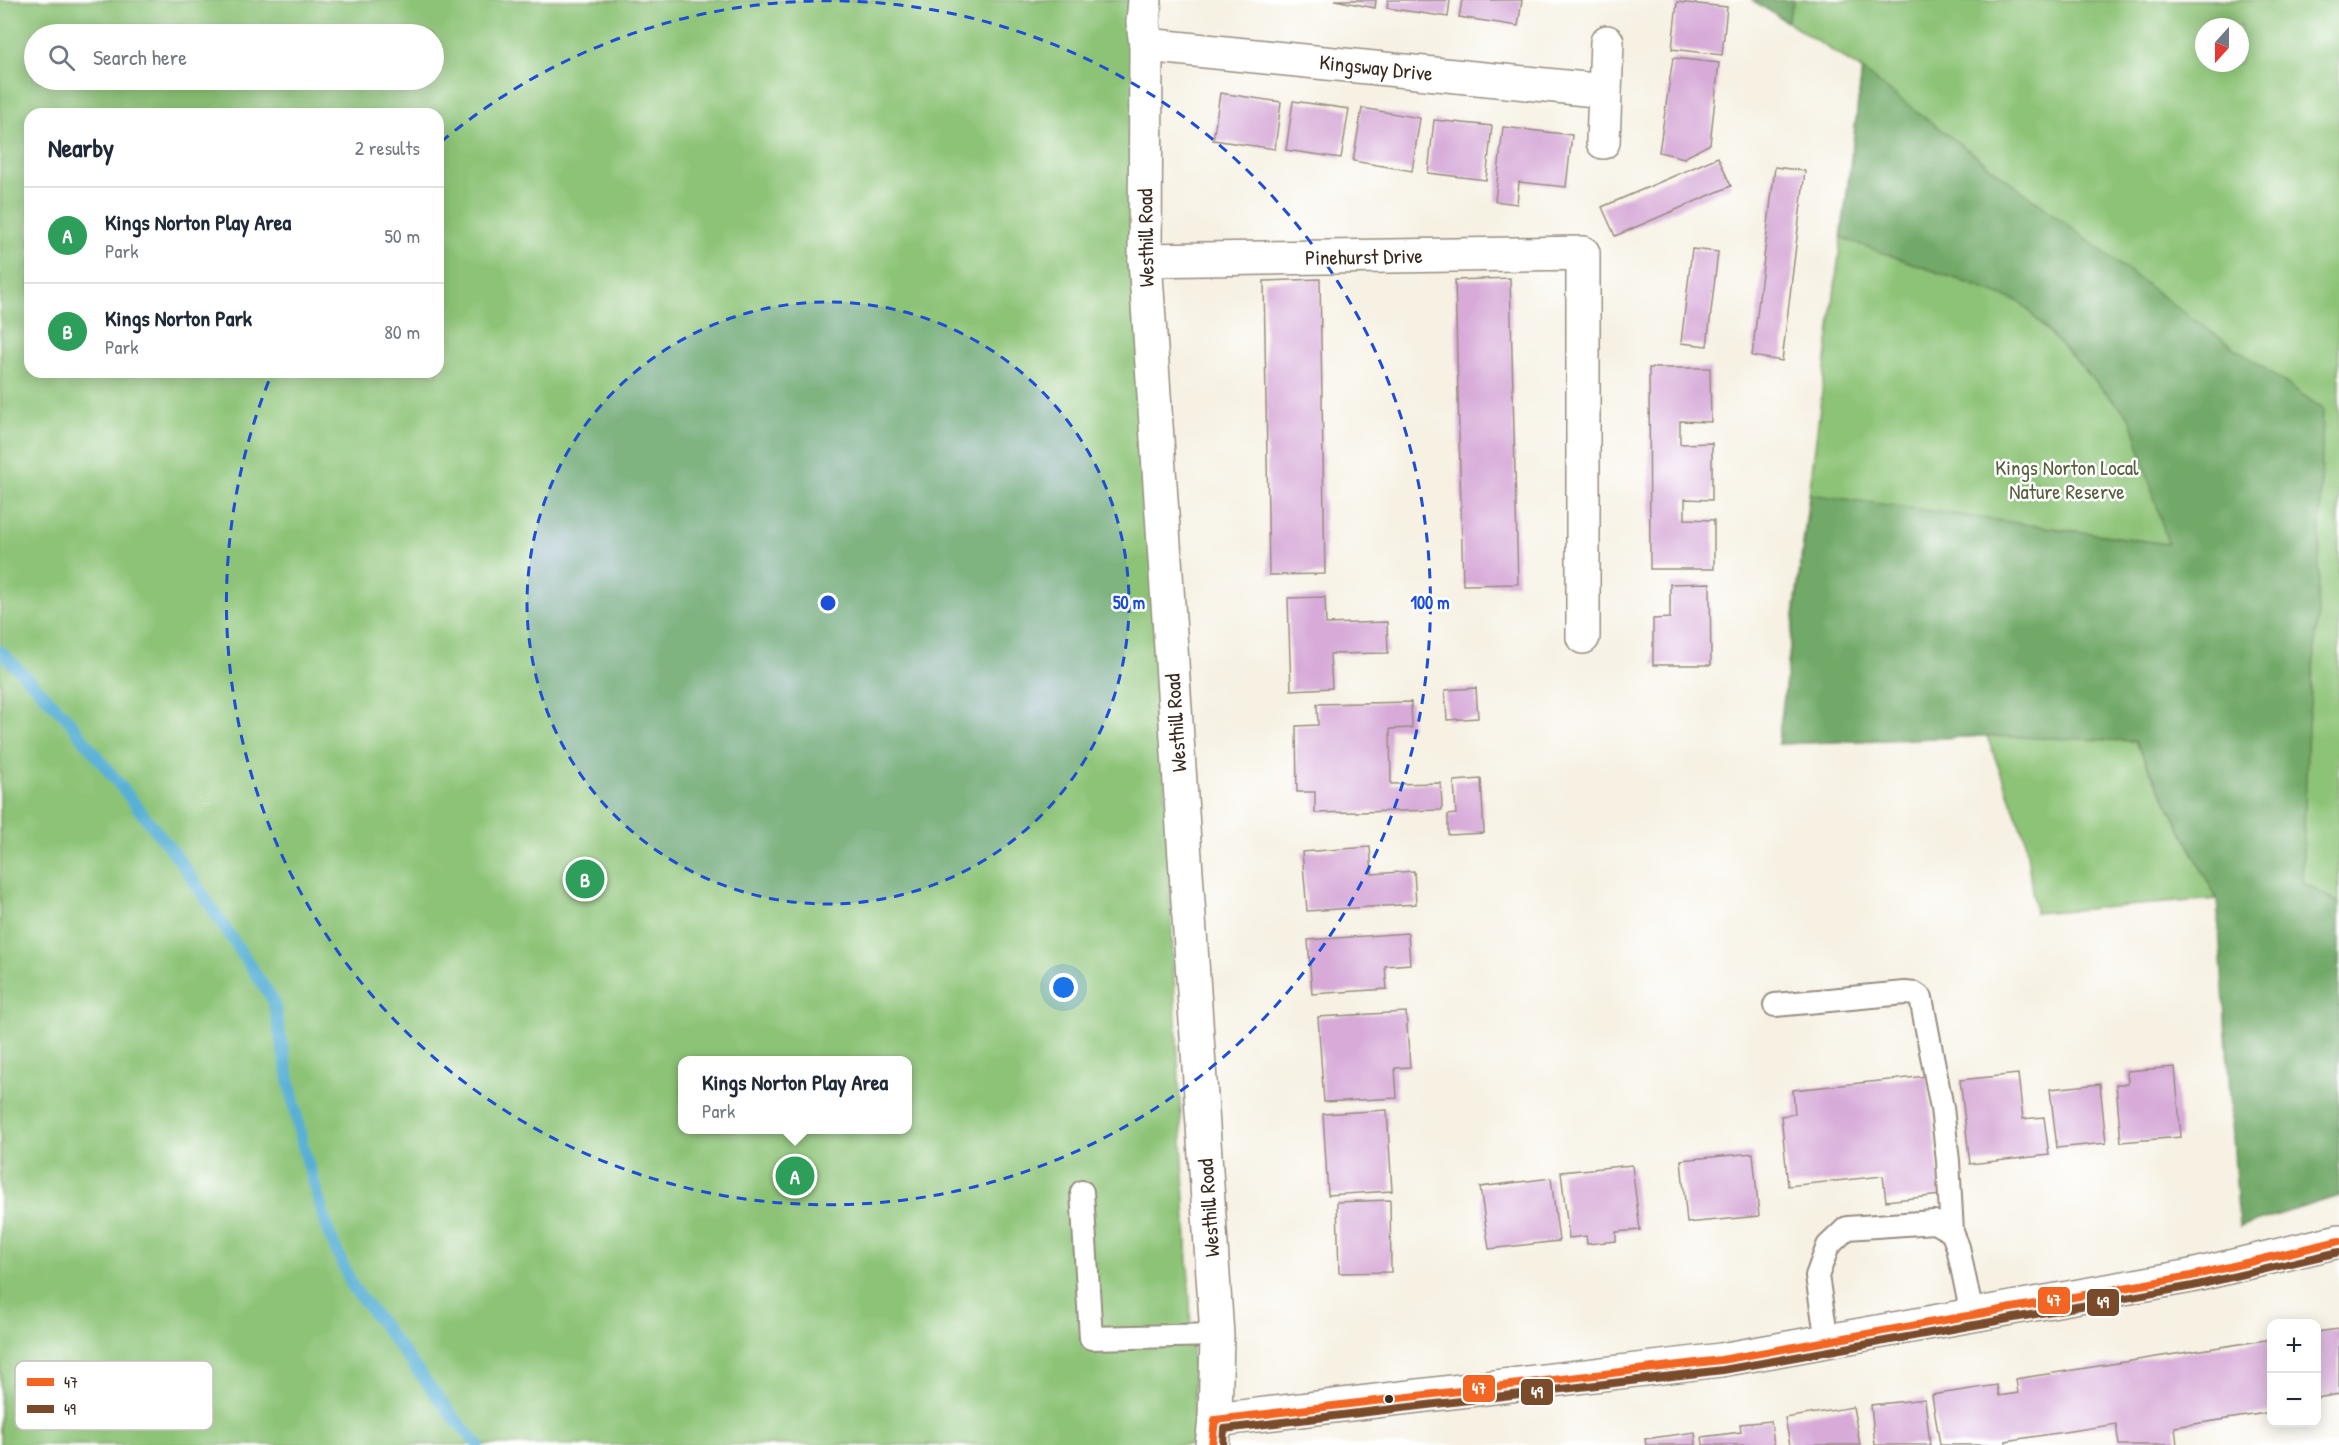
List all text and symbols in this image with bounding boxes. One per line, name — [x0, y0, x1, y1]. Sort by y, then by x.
north arrow — [2195, 18, 2249, 72]
search box — [24, 24, 444, 90]
icon: search — [45, 41, 78, 74]
text: Search here — [93, 42, 187, 72]
street label: Kingsway Drive — [1318, 47, 1434, 88]
text: Nearby — [48, 130, 114, 165]
text: 2 results — [355, 134, 420, 161]
street label: Westhill Road — [1130, 189, 1161, 287]
text: Kings Norton Play Area — [105, 207, 291, 237]
text: A — [63, 222, 72, 249]
text: 50 m — [384, 222, 420, 249]
text: Park — [105, 237, 138, 264]
street label: Pinehurst Drive — [1305, 241, 1423, 272]
text: Kings Norton Park — [105, 303, 252, 333]
text: B — [62, 318, 73, 345]
text: 80 m — [384, 318, 420, 345]
text: Park — [105, 333, 138, 360]
park label: Kings Norton Local Nature Reserve — [1995, 453, 2139, 506]
text: 50 m — [1113, 590, 1145, 615]
text: 100 m — [1410, 590, 1450, 615]
centre of rings — [818, 593, 838, 613]
street label: Westhill Road — [1158, 673, 1193, 773]
pin: B — [566, 856, 604, 902]
your location — [1049, 973, 1078, 1002]
popup — [678, 1056, 912, 1134]
text: Kings Norton Play Area — [702, 1067, 888, 1097]
text: Park — [702, 1097, 735, 1124]
pin: A — [776, 1154, 814, 1198]
street label: Westhill Road — [1191, 1158, 1226, 1258]
line badge: 47 — [2037, 1286, 2071, 1315]
line badge: 49 — [2086, 1288, 2120, 1317]
text: 47 — [2047, 1289, 2061, 1311]
text: 49 — [2097, 1291, 2109, 1313]
map controls — [2267, 1319, 2321, 1427]
button: + — [2267, 1319, 2321, 1373]
legend — [15, 1361, 213, 1430]
text: 47 — [64, 1371, 78, 1393]
button: − — [2267, 1373, 2321, 1427]
line badge: 47 — [1462, 1374, 1496, 1403]
text: 47 — [1472, 1377, 1486, 1399]
line badge: 49 — [1520, 1378, 1554, 1406]
text: 49 — [1531, 1381, 1543, 1403]
unlabelled marker — [1383, 1393, 1395, 1405]
text: 49 — [64, 1398, 76, 1420]

